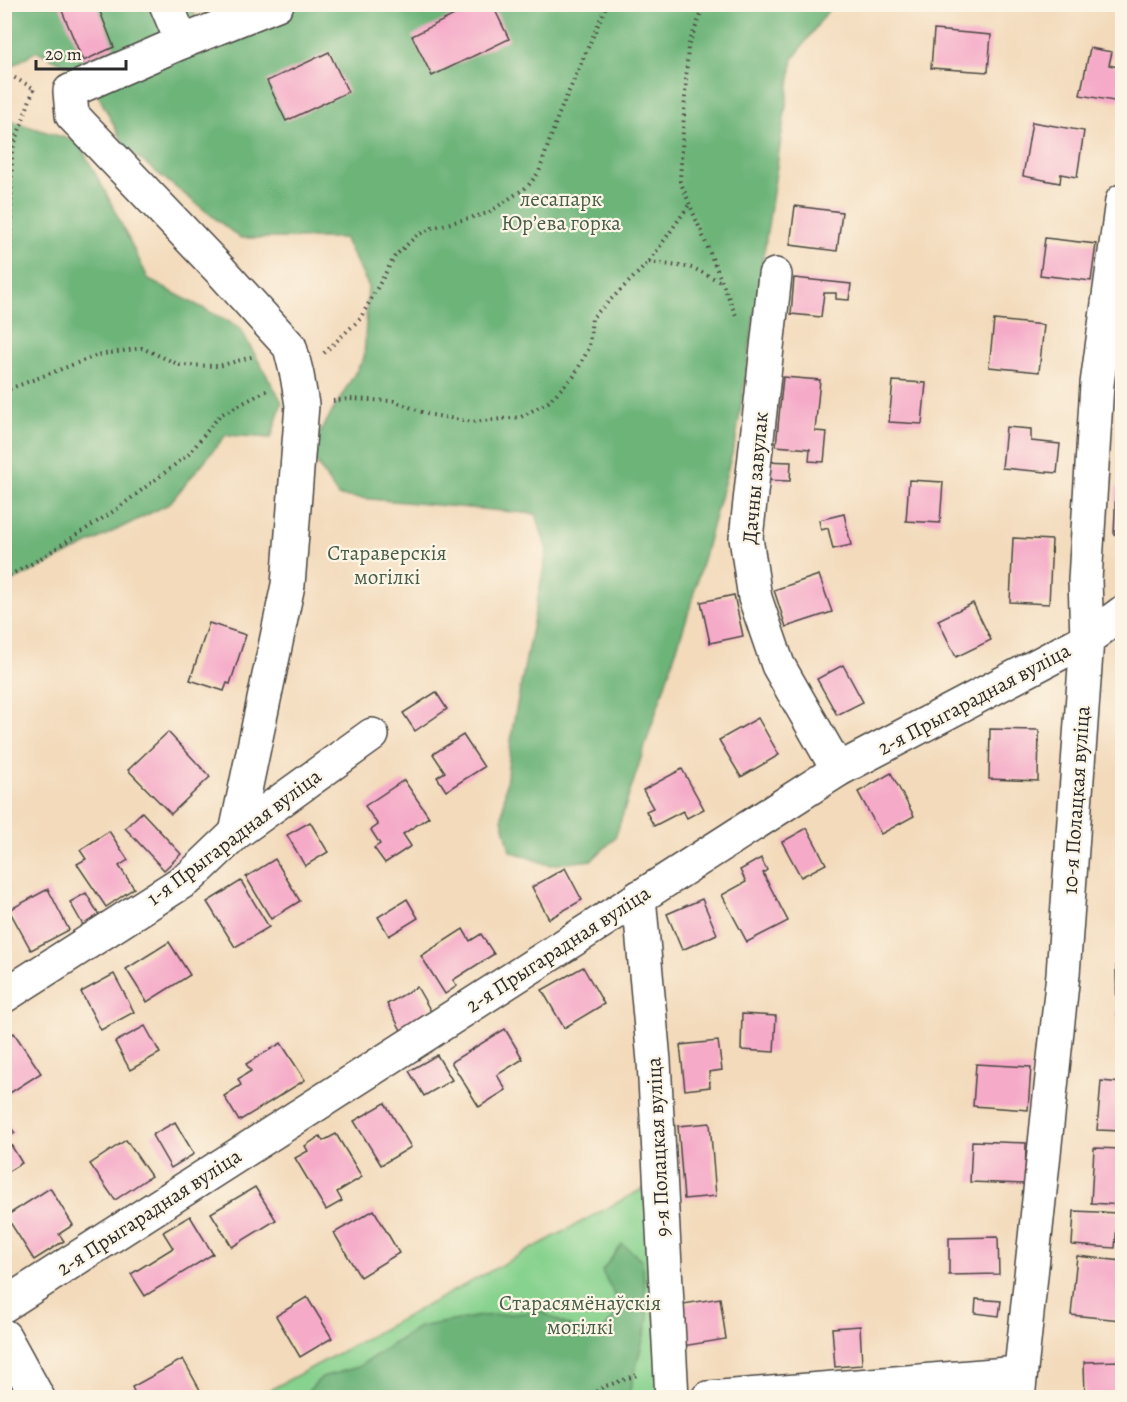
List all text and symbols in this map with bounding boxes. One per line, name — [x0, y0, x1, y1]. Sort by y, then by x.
scale bar — [36, 33, 126, 71]
text: 20 m — [45, 42, 82, 66]
park label: лесапарк Юрʼева горка — [501, 185, 621, 237]
street label: Дачны завулак — [735, 411, 775, 545]
park label: Стараверскія могілкі — [327, 539, 447, 591]
street label: 2-я Прыгарадная вуліца — [873, 636, 1076, 762]
street label: 10-я Полацкая вуліца — [1055, 705, 1097, 895]
street label: 1-я Прыгарадная вуліца — [141, 762, 327, 912]
street label: 2-я Прыгарадная вуліца — [460, 879, 656, 1019]
street label: 9-я Полацкая вуліца — [639, 1056, 677, 1238]
street label: 2-я Прыгарадная вуліца — [51, 1142, 247, 1282]
park label: Старасямёнаўскія могілкі — [499, 1289, 661, 1341]

